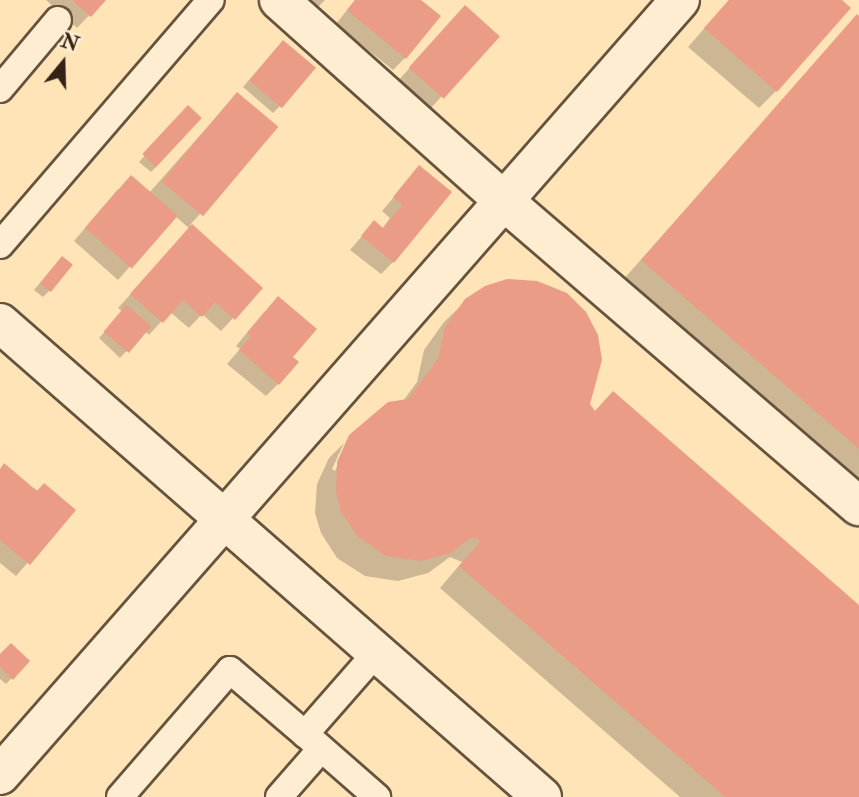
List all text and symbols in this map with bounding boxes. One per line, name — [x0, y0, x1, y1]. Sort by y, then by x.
north arrow — [28, 28, 98, 98]
text: N — [58, 29, 82, 57]

